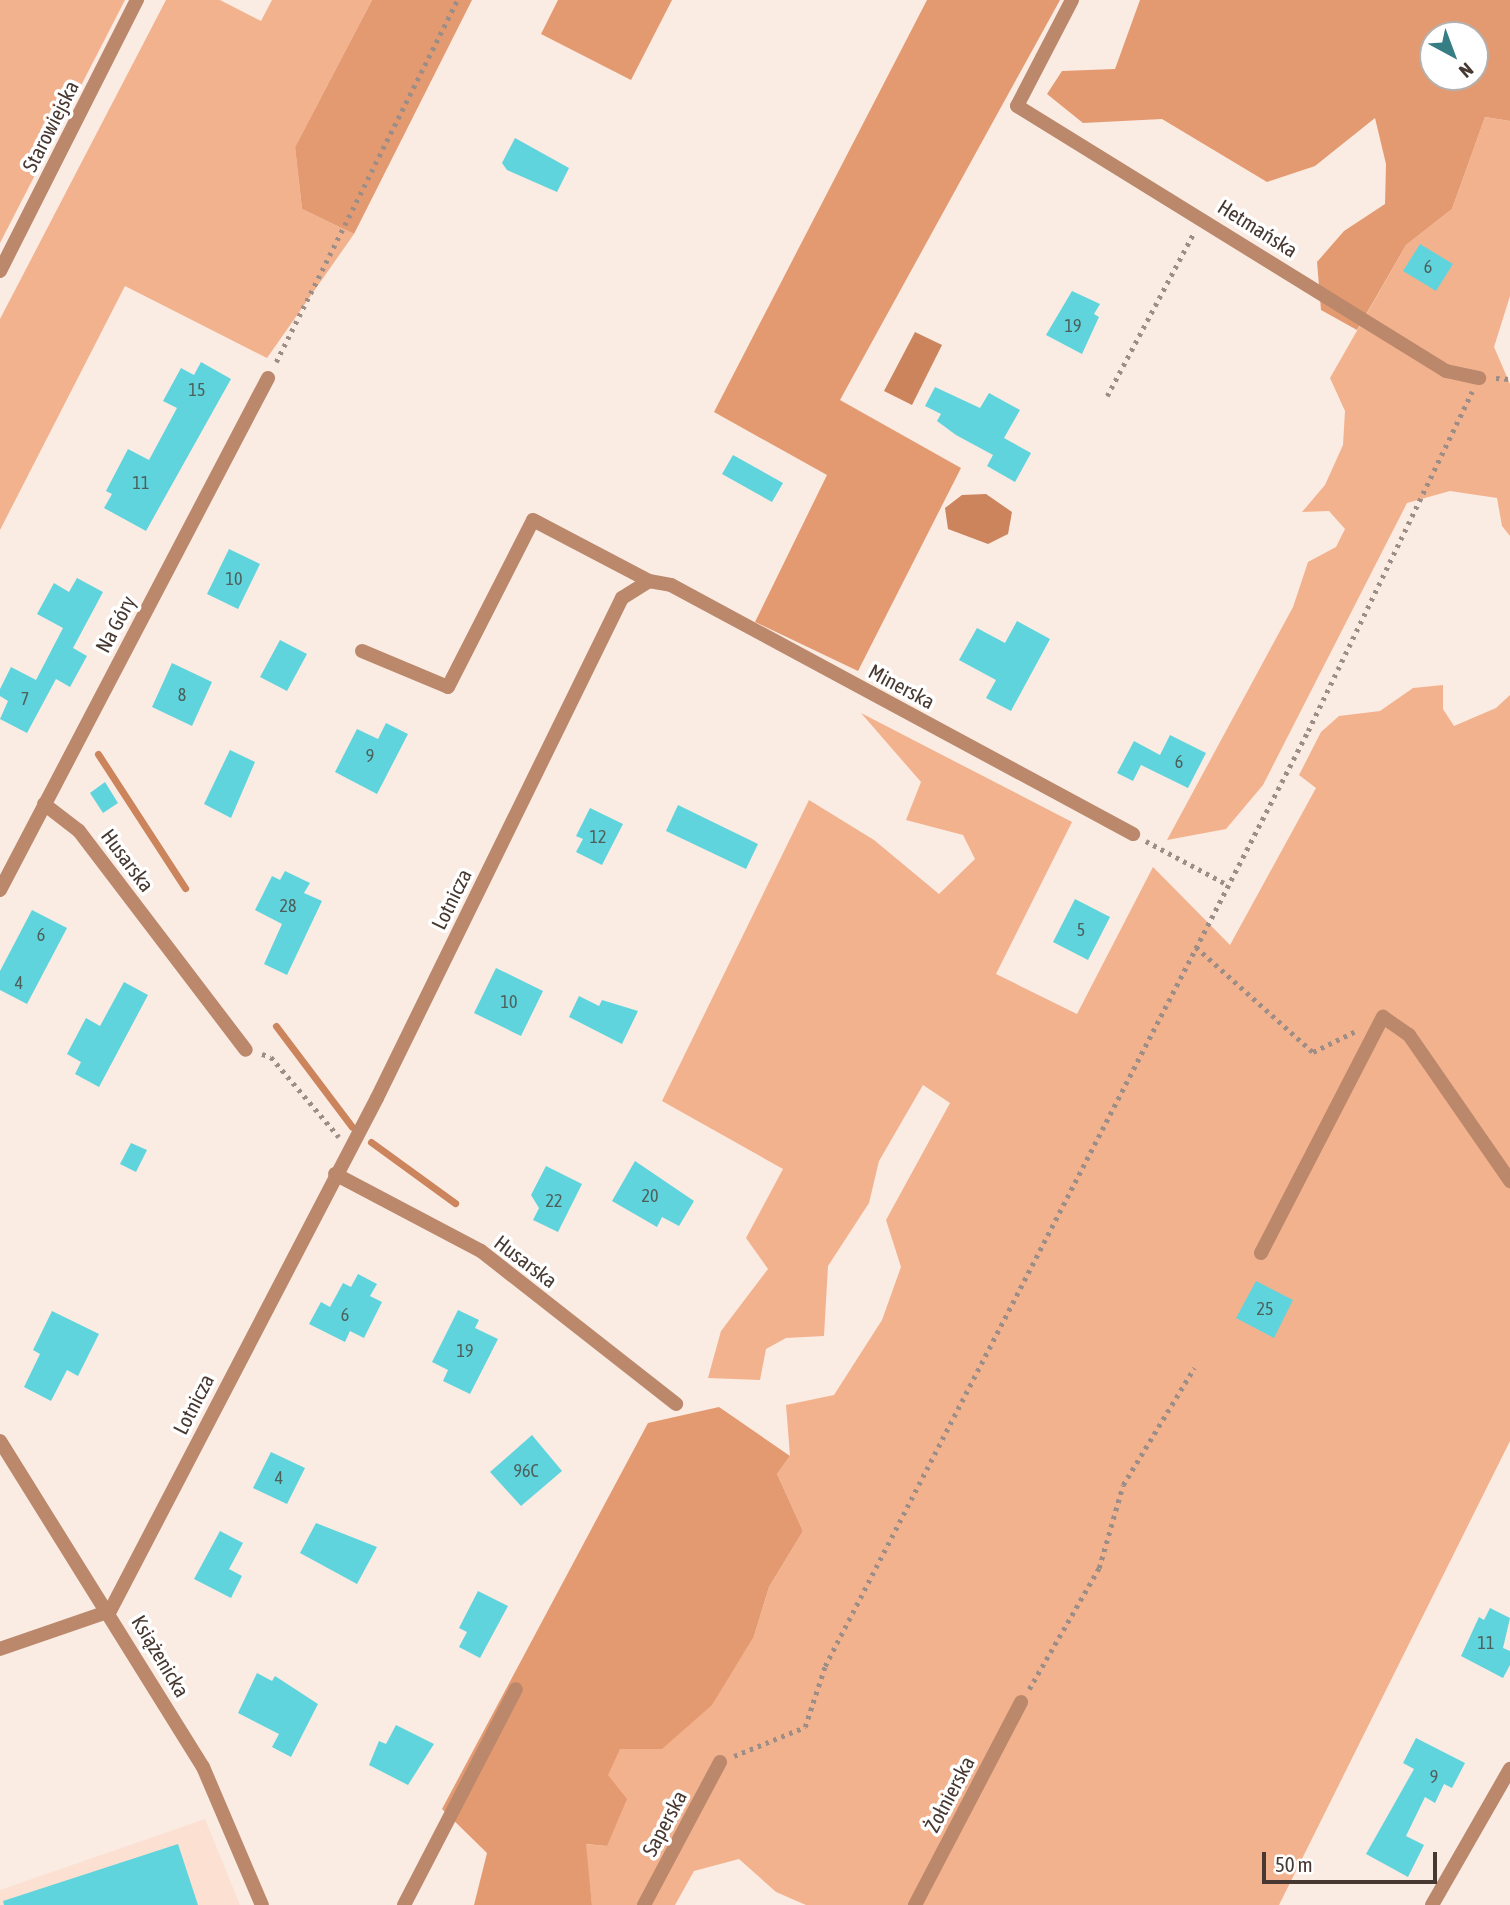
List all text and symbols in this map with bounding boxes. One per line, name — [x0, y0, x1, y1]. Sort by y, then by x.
north arrow — [1419, 21, 1489, 91]
text: N — [1455, 58, 1478, 82]
street label: Starowiejska — [16, 76, 84, 176]
street label: Hetmańska — [1213, 194, 1303, 262]
house number: 6 — [1424, 256, 1432, 278]
house number: 19 — [1065, 315, 1081, 337]
house number: 15 — [189, 379, 205, 401]
house number: 11 — [133, 472, 149, 494]
house number: 10 — [226, 568, 242, 590]
street label: Na Góry — [90, 591, 140, 657]
street label: Minerska — [865, 658, 939, 714]
house number: 8 — [178, 684, 186, 706]
house number: 7 — [21, 688, 29, 710]
house number: 9 — [366, 745, 374, 767]
house number: 6 — [1175, 751, 1183, 773]
street label: Husarska — [96, 824, 160, 896]
house number: 12 — [590, 826, 606, 848]
street label: Lotnicza — [426, 865, 476, 933]
house number: 28 — [280, 895, 296, 917]
house number: 5 — [1077, 919, 1085, 941]
house number: 6 — [37, 924, 45, 946]
house number: 4 — [15, 972, 23, 994]
house number: 10 — [501, 991, 517, 1013]
house number: 20 — [642, 1185, 658, 1207]
house number: 22 — [546, 1190, 562, 1212]
street label: Husarska — [490, 1229, 562, 1293]
house number: 25 — [1257, 1298, 1273, 1320]
house number: 6 — [341, 1304, 349, 1326]
house number: 19 — [457, 1340, 473, 1362]
street label: Lotnicza — [167, 1370, 219, 1438]
house number: 96C — [513, 1460, 539, 1482]
house number: 4 — [275, 1467, 283, 1489]
street label: Książenicka — [127, 1611, 195, 1701]
house number: 11 — [1478, 1632, 1494, 1654]
street label: Żołnierska — [919, 1752, 979, 1836]
house number: 9 — [1430, 1766, 1438, 1788]
street label: Saperska — [636, 1786, 692, 1860]
scale bar — [1265, 1839, 1440, 1883]
text: 50 m — [1275, 1852, 1313, 1876]

